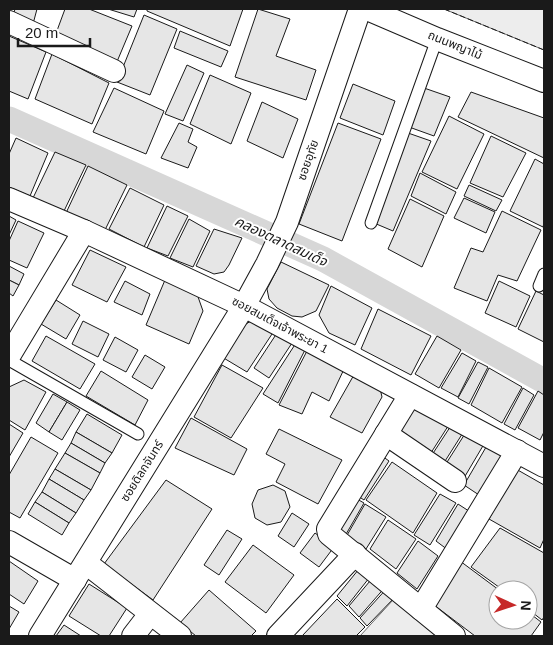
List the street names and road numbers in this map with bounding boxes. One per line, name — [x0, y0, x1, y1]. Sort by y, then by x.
street label: ถนนพญาไม้ — [426, 28, 484, 62]
street label: ซอยอุทัย — [295, 138, 321, 182]
street label: ซอยสมเด็จเจ้าพระยา 1 — [230, 294, 331, 356]
street label: ซอยดิลกจันทร์ — [118, 438, 167, 504]

